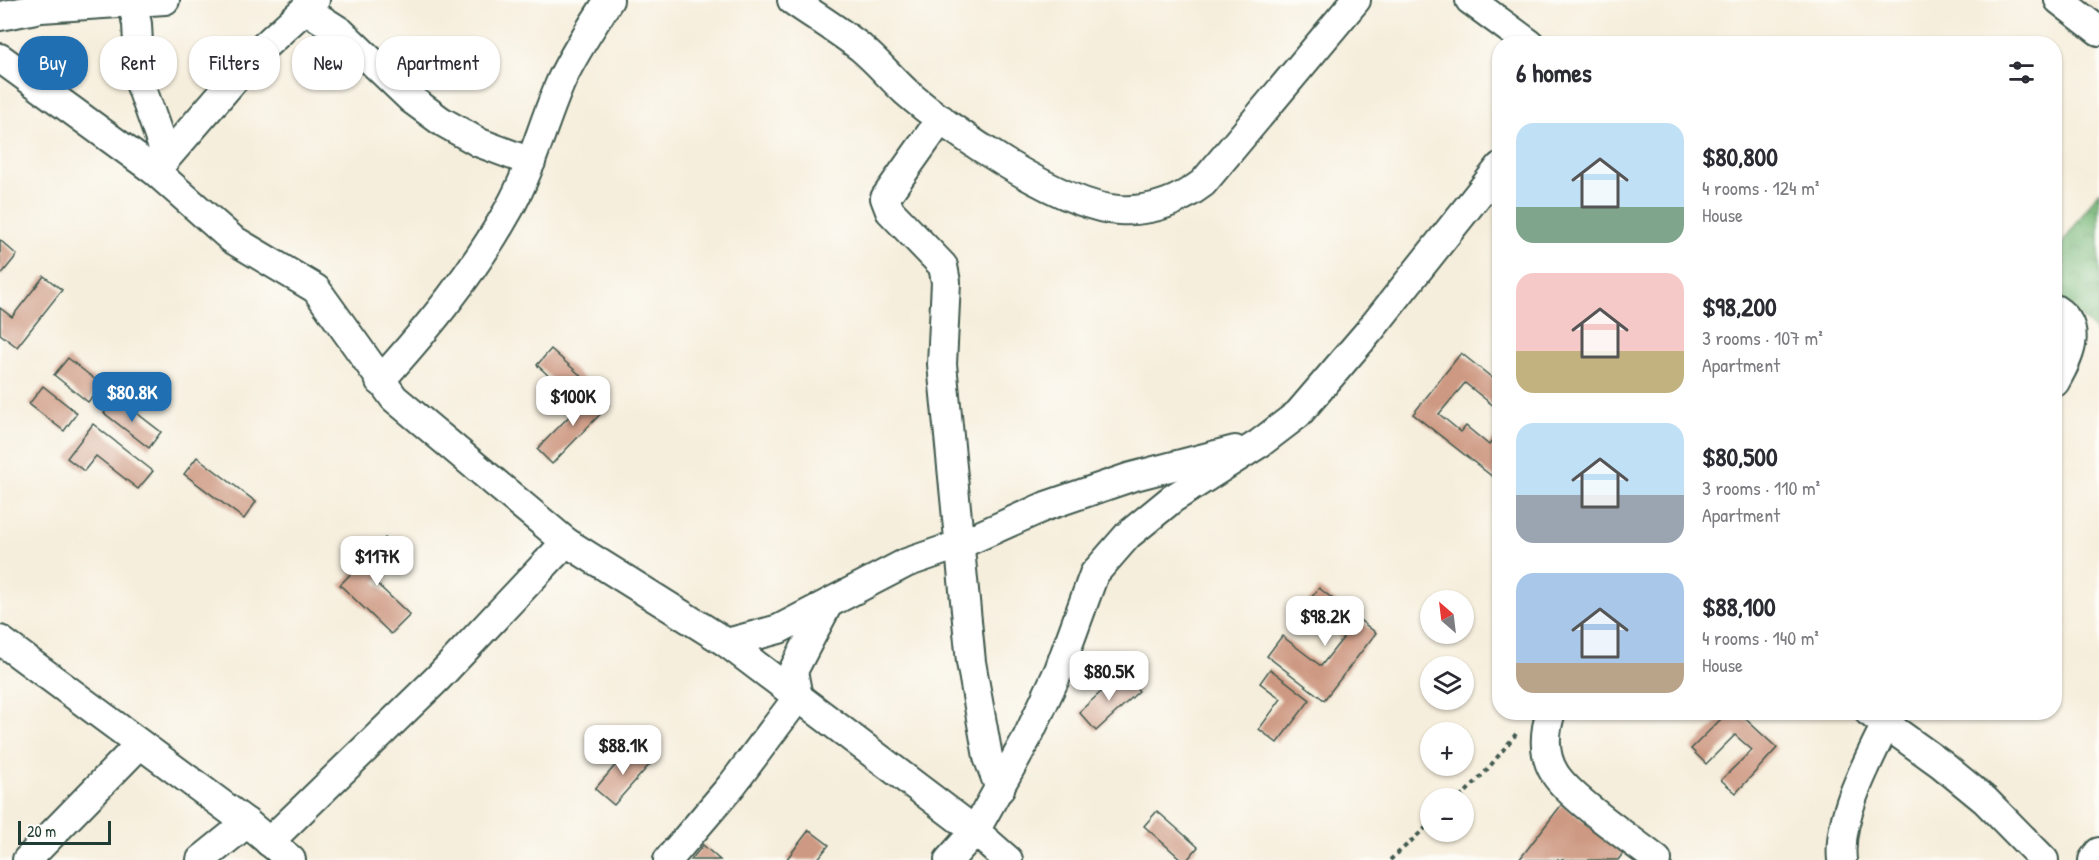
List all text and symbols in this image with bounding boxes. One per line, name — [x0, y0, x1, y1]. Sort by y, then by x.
chip: Buy — [18, 36, 88, 90]
chip: Rent — [100, 36, 177, 90]
chip: Filters — [189, 36, 280, 90]
chip: New — [292, 36, 364, 90]
chip: Apartment — [376, 36, 500, 90]
text: 6 homes — [1516, 55, 1592, 90]
icon: filters — [2005, 56, 2038, 89]
text: $80,800 — [1702, 139, 1778, 174]
icon: home — [1564, 147, 1636, 219]
text: 4 rooms · 124 m² — [1702, 174, 1819, 201]
text: House — [1702, 201, 1743, 228]
text: $98,200 — [1702, 289, 1777, 324]
icon: home — [1564, 297, 1636, 369]
text: 3 rooms · 107 m² — [1702, 324, 1823, 351]
text: Apartment — [1702, 351, 1780, 378]
pin: $80.8K — [83, 372, 181, 423]
pin: $100K — [531, 376, 615, 427]
text: $80.8K — [106, 378, 158, 405]
text: $100K — [550, 382, 596, 409]
text: $80,500 — [1702, 439, 1778, 474]
icon: home — [1564, 447, 1636, 519]
text: 3 rooms · 110 m² — [1702, 474, 1820, 501]
text: Apartment — [1702, 501, 1780, 528]
pin: $117K — [335, 536, 419, 587]
text: $117K — [354, 542, 400, 569]
text: $88,100 — [1702, 589, 1776, 624]
north arrow — [1420, 590, 1474, 644]
map controls — [1420, 590, 1474, 842]
pin: $98.2K — [1276, 596, 1374, 647]
icon: home — [1564, 597, 1636, 669]
text: $98.2K — [1300, 602, 1350, 629]
text: 4 rooms · 140 m² — [1702, 624, 1819, 651]
pin: $80.5K — [1060, 651, 1158, 702]
text: House — [1702, 651, 1743, 678]
button: layers — [1420, 656, 1474, 710]
text: $80.5K — [1084, 657, 1134, 684]
button: + — [1420, 722, 1474, 776]
pin: $88.1K — [574, 725, 672, 776]
text: $88.1K — [598, 731, 648, 758]
button: − — [1420, 788, 1474, 842]
scale bar — [18, 818, 111, 846]
text: 20 m — [27, 820, 56, 842]

